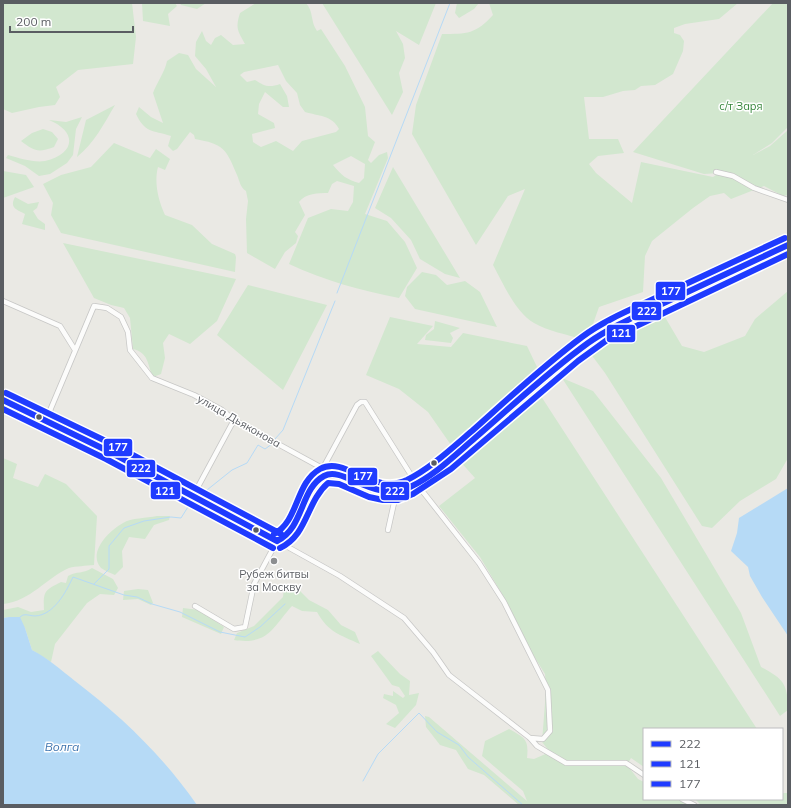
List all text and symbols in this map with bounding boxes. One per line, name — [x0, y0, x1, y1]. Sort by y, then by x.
scale bar — [10, 8, 133, 34]
text: 200 m — [16, 14, 51, 29]
park label: с/т Заря — [719, 99, 763, 113]
line badge: 177 — [655, 281, 686, 301]
text: 177 — [661, 284, 681, 298]
line badge: 222 — [631, 301, 662, 321]
text: 222 — [637, 304, 657, 318]
line badge: 121 — [606, 324, 636, 343]
text: 121 — [611, 326, 631, 340]
street label: улица Дьяконова — [195, 391, 283, 451]
unlabelled marker — [34, 412, 44, 422]
line badge: 177 — [103, 438, 133, 457]
text: 177 — [108, 440, 128, 454]
unlabelled marker — [429, 458, 439, 468]
line badge: 222 — [126, 459, 156, 478]
text: 222 — [131, 461, 151, 475]
line badge: 177 — [347, 467, 378, 486]
text: 177 — [353, 469, 373, 483]
line badge: 121 — [150, 481, 181, 500]
line badge: 222 — [380, 481, 410, 501]
text: 121 — [155, 484, 175, 498]
text: 222 — [385, 484, 405, 498]
unlabelled marker — [251, 525, 261, 535]
marker: Рубеж битвы за Москву — [269, 556, 279, 566]
place label: Рубеж битвы за Москву — [239, 567, 309, 594]
legend — [643, 728, 783, 800]
text: 222 — [679, 736, 701, 751]
water label: Волга — [45, 739, 79, 754]
text: 121 — [679, 756, 701, 771]
text: 177 — [679, 776, 701, 791]

